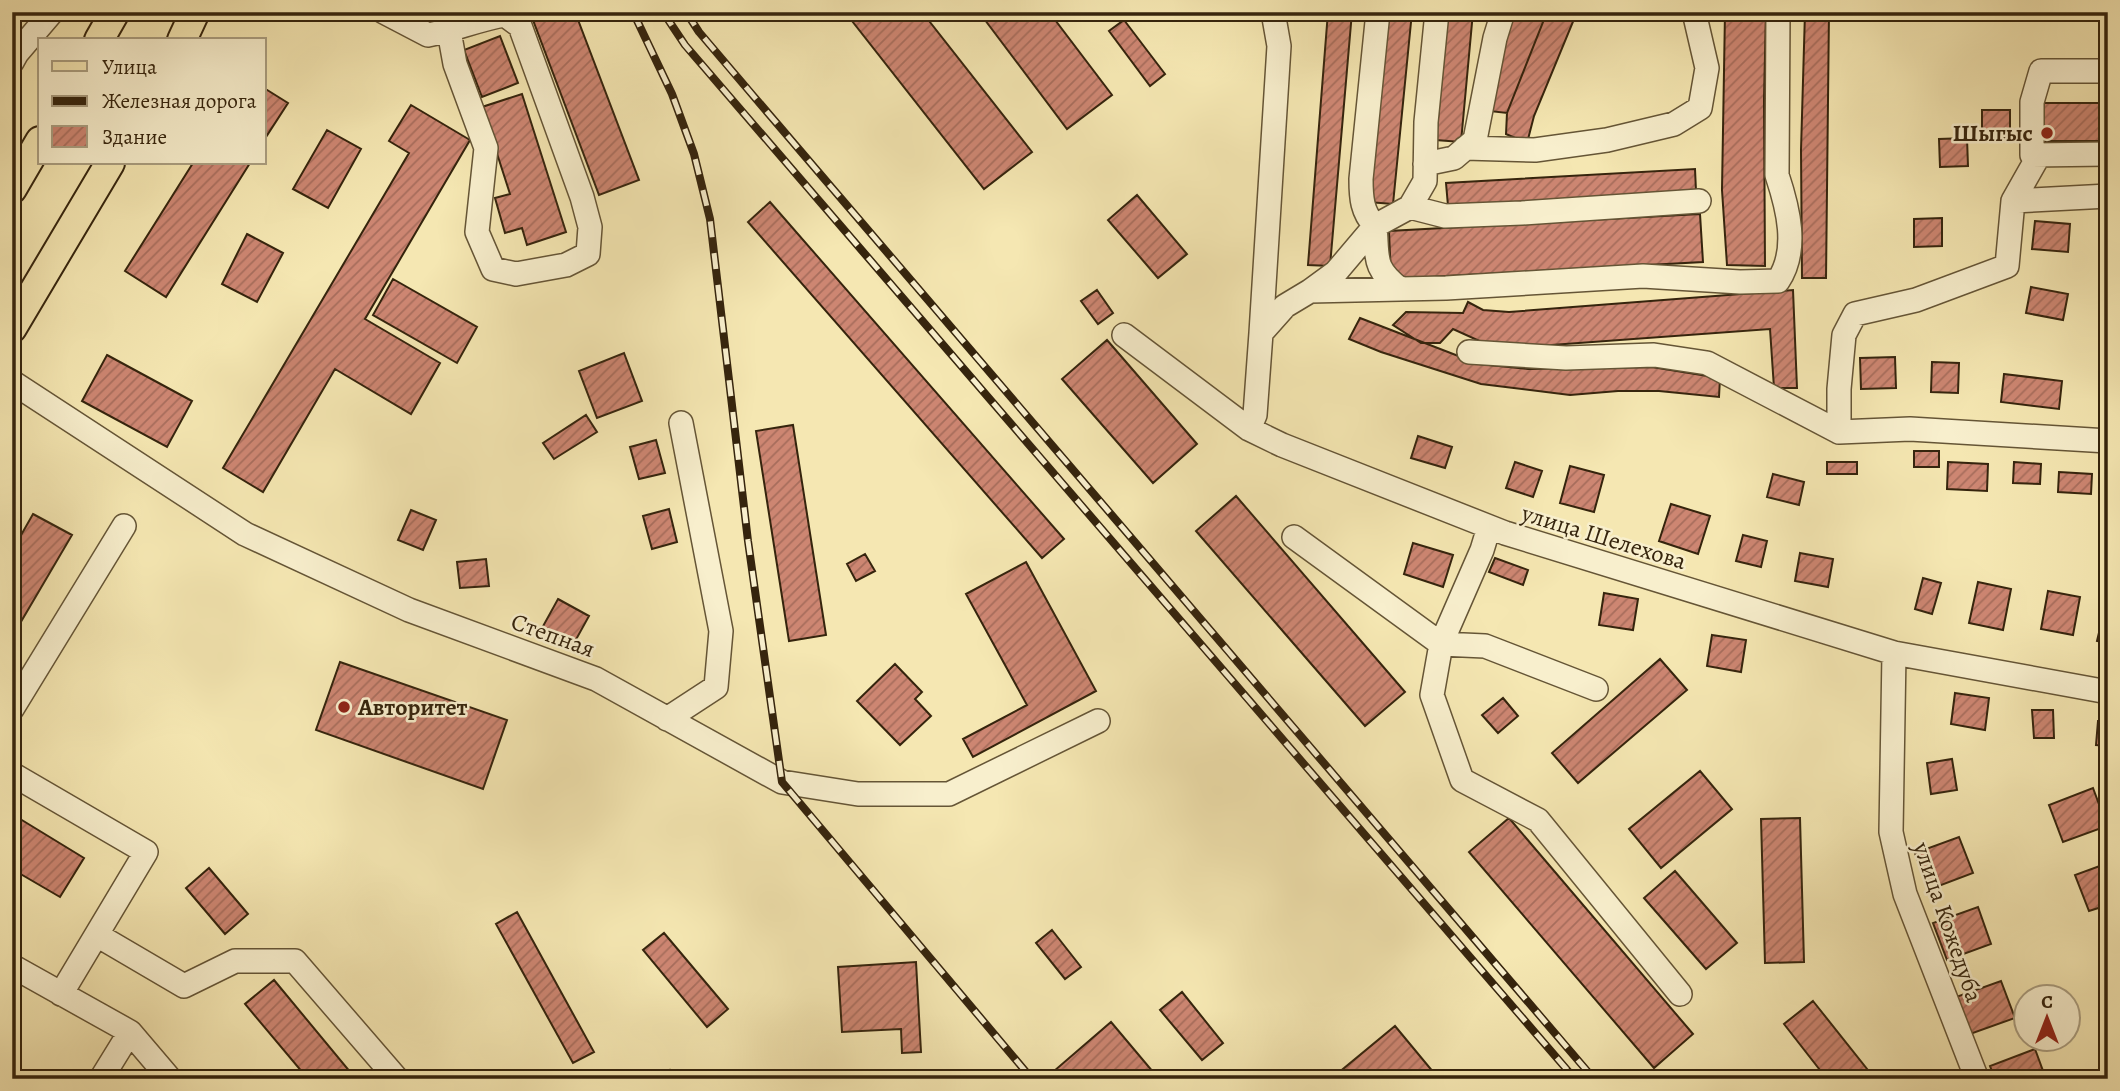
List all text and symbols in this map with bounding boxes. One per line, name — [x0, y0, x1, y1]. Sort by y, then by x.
legend — [38, 38, 266, 164]
text: Улица — [102, 53, 157, 81]
text: Железная дорога — [102, 87, 257, 115]
place label: Шыгыс — [1952, 117, 2033, 149]
text: Здание — [102, 123, 167, 151]
marker: Шыгыс — [2039, 125, 2055, 141]
street label: улица Шелехова — [1517, 497, 1690, 577]
street label: Степная — [507, 605, 599, 665]
place label: Авторитет — [357, 691, 468, 723]
marker: Авторитет — [336, 699, 352, 715]
street label: улица Кожедуба — [1905, 837, 1990, 1006]
north arrow — [2011, 982, 2082, 1052]
text: С — [2041, 989, 2053, 1015]

